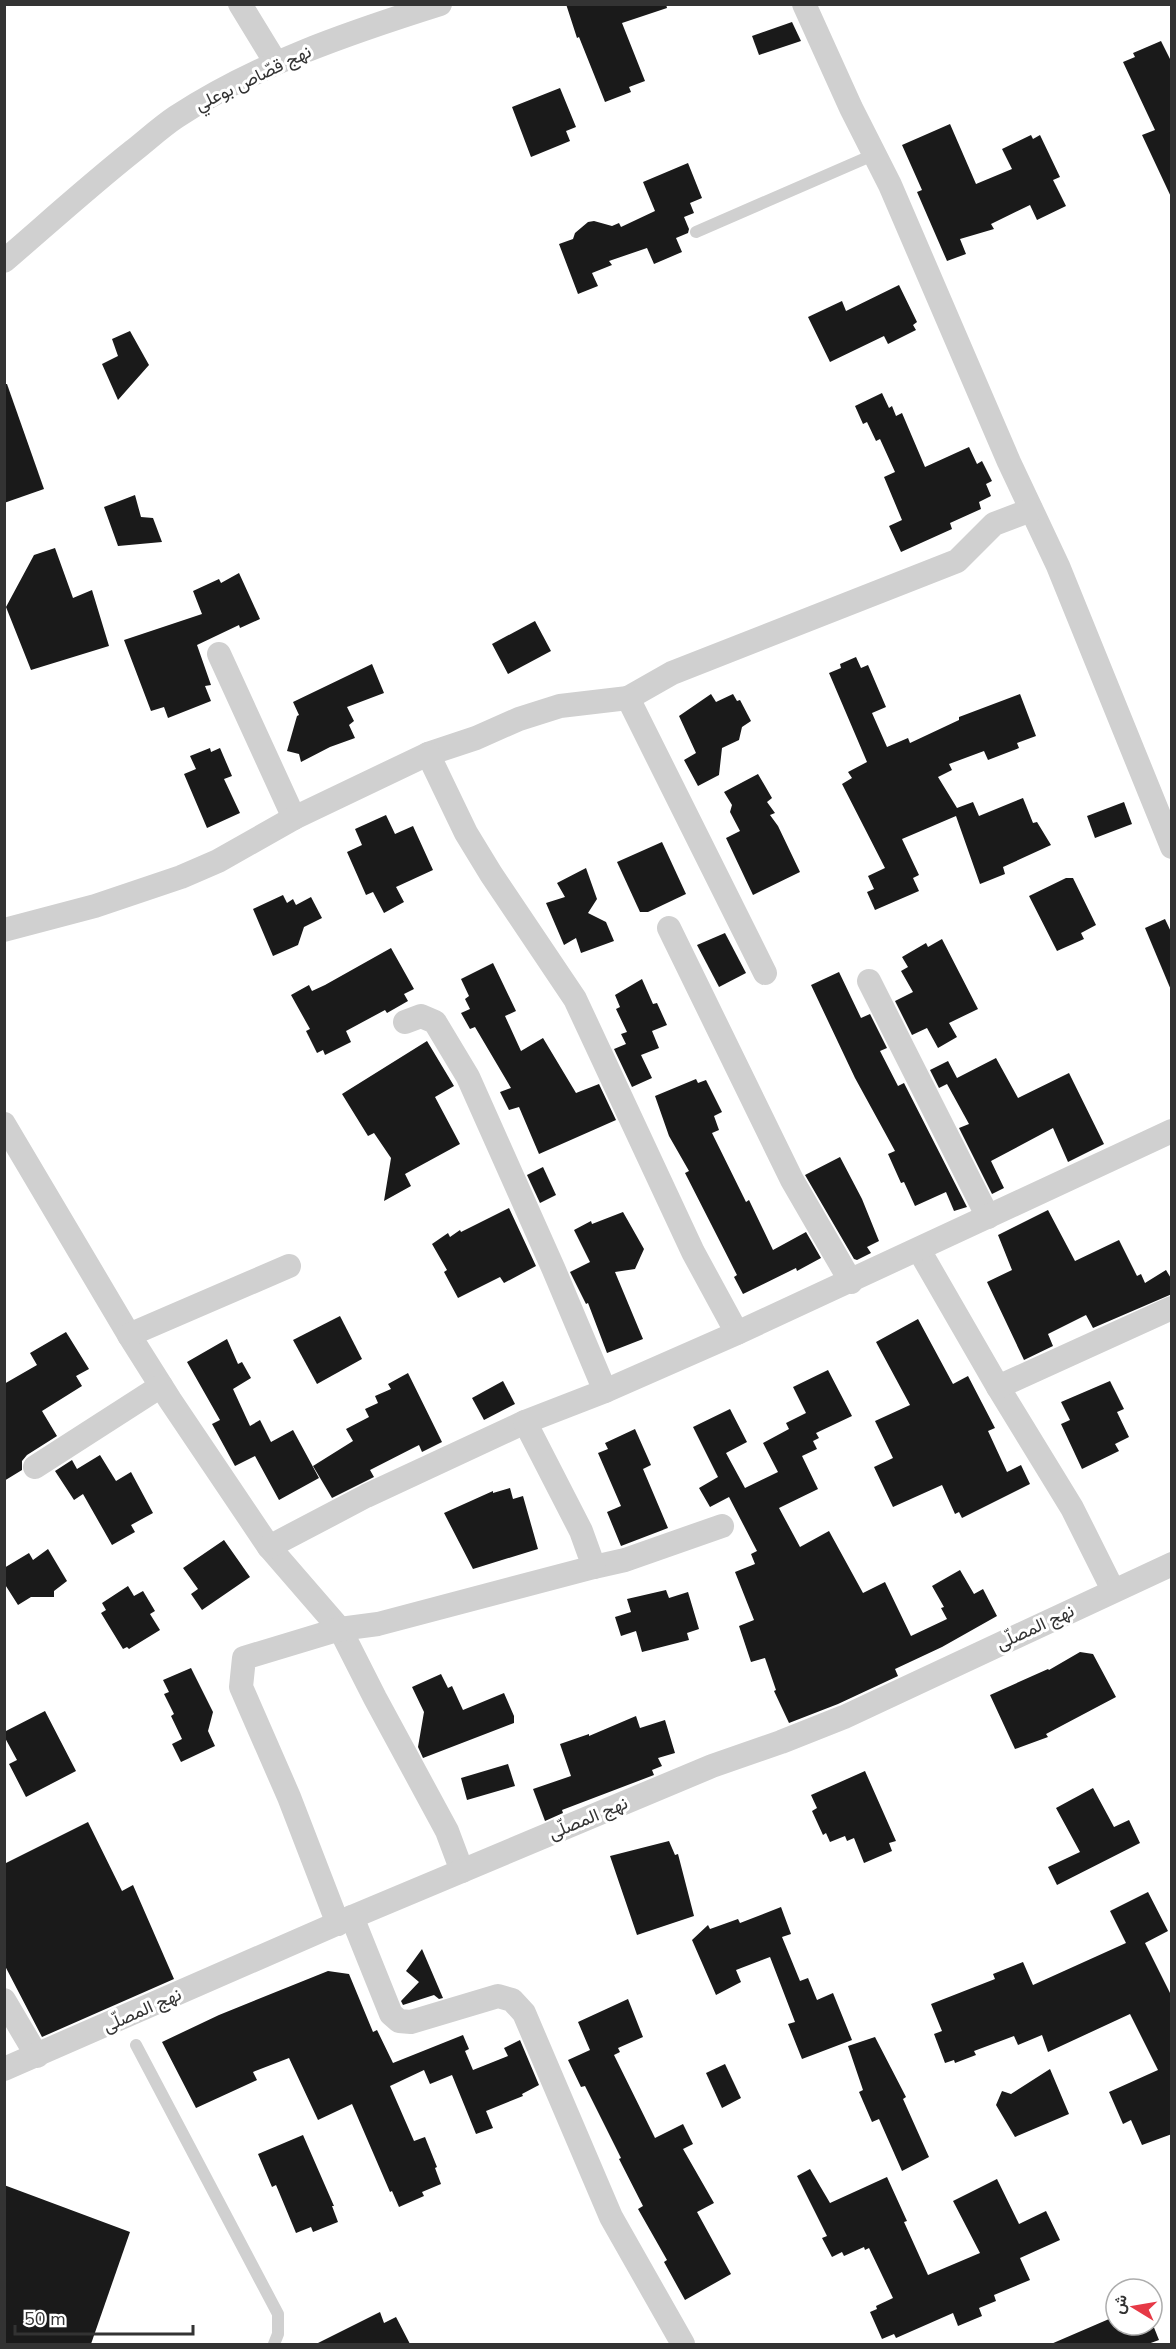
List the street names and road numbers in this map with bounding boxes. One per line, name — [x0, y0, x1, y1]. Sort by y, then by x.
street label: نهج قصّاص بوعلي — [191, 39, 317, 119]
street label: نهج المصلّى — [992, 1598, 1078, 1656]
street label: نهج المصلّى — [545, 1791, 631, 1845]
street label: نهج المصلّى — [99, 1982, 185, 2038]

